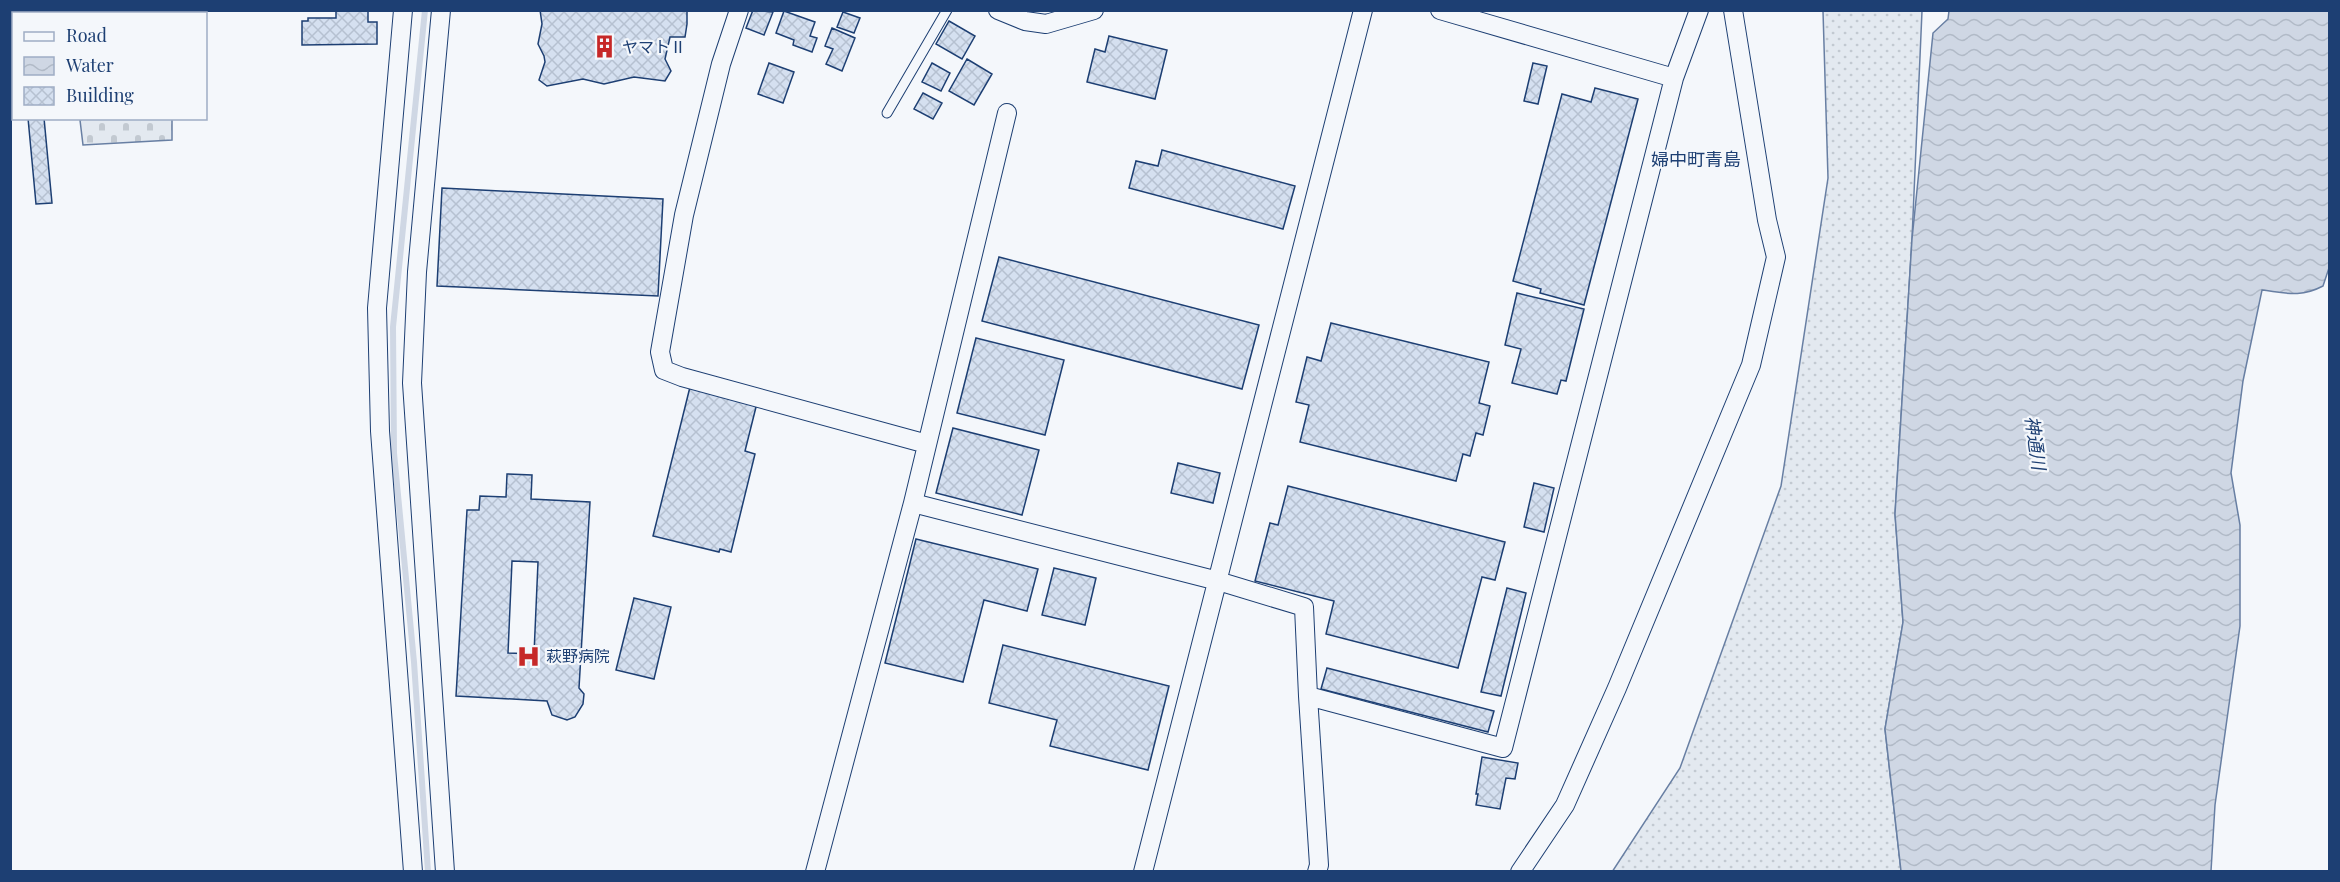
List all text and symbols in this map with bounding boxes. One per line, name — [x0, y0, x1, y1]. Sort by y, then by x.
legend — [12, 12, 207, 120]
text: Road — [66, 23, 107, 47]
building icon: ヤマトⅡ — [591, 34, 617, 60]
place label: ヤマトⅡ — [622, 36, 686, 57]
text: Water — [65, 53, 114, 77]
text: Building — [66, 83, 134, 107]
district label: 婦中町青島 — [1651, 147, 1741, 171]
water label: 神通川 — [2020, 414, 2052, 473]
hospital icon: 萩野病院 — [515, 643, 541, 669]
place label: 萩野病院 — [546, 645, 610, 666]

